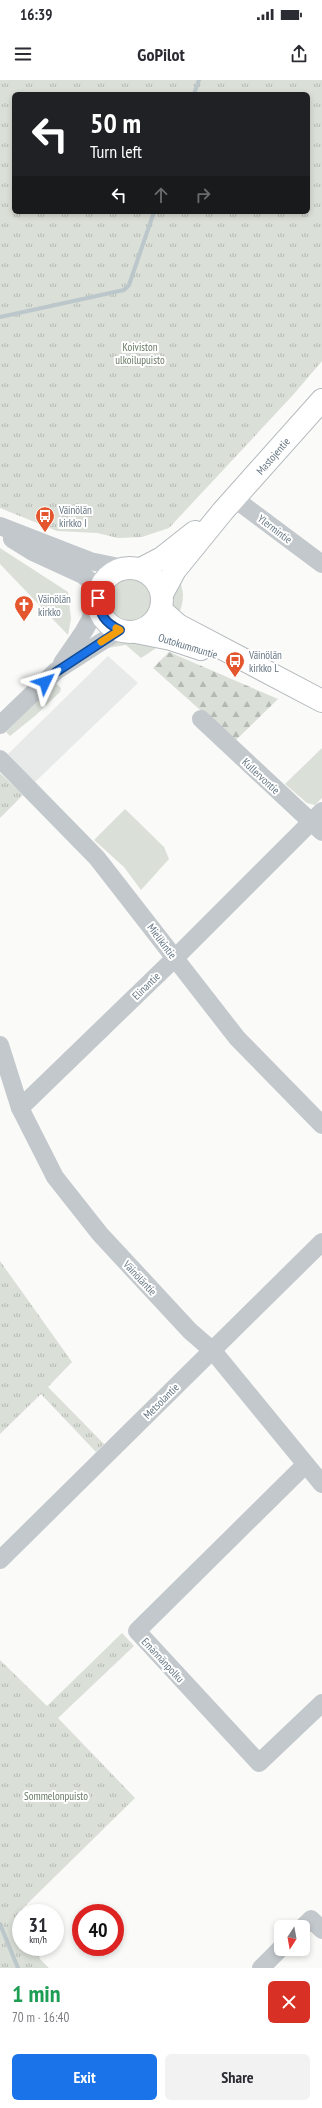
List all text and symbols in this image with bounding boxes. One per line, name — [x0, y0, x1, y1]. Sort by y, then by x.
text: 16:39 — [20, 5, 52, 24]
icon: menu — [12, 43, 34, 65]
text: GoPilot — [137, 43, 185, 66]
icon: share — [288, 43, 310, 65]
text: 50 m — [90, 104, 141, 141]
icon: left — [24, 108, 76, 160]
text: Turn left — [90, 140, 142, 163]
icon: left — [108, 184, 130, 206]
icon: ahead — [150, 184, 172, 206]
icon: right — [192, 184, 214, 206]
park label: Koiviston ulkoilupuisto — [115, 340, 165, 367]
street label: Mastojentie — [253, 434, 293, 477]
place label: Väinölän kirkko I — [58, 503, 92, 530]
bus stop icon: Väinölän kirkko I — [34, 505, 56, 533]
street label: Ylermintie — [255, 512, 295, 547]
pin — [81, 581, 115, 615]
icon: arrive — [87, 587, 109, 609]
place label: Väinölän kirkko — [37, 592, 71, 619]
church icon: Väinölän kirkko — [13, 594, 35, 622]
street label: Outokummuntie — [157, 630, 220, 662]
place label: Väinölän kirkko L — [248, 648, 282, 675]
bus stop icon: Väinölän kirkko L — [224, 650, 246, 678]
position arrow — [24, 661, 66, 703]
street label: Kullervontie — [239, 755, 283, 797]
street label: Mielikintie — [144, 921, 180, 962]
street label: Elinantie — [129, 969, 163, 1003]
street label: Väinöläntie — [120, 1257, 160, 1299]
street label: Metsolantie — [140, 1380, 182, 1422]
street label: Emännänpolku — [139, 1635, 187, 1686]
park label: Sommelonpuisto — [24, 1789, 88, 1803]
speed limit sign: 40 — [72, 1904, 124, 1956]
text: 31 — [28, 1912, 48, 1938]
north arrow — [274, 1920, 310, 1956]
map controls — [274, 1920, 310, 1956]
text: km/h — [29, 1933, 47, 1946]
text: 1 min — [12, 1978, 60, 2009]
button: close — [268, 1981, 310, 2023]
text: 70 m · 16:40 — [12, 2009, 69, 2026]
button: Exit — [12, 2054, 157, 2100]
button: Share — [165, 2054, 310, 2100]

